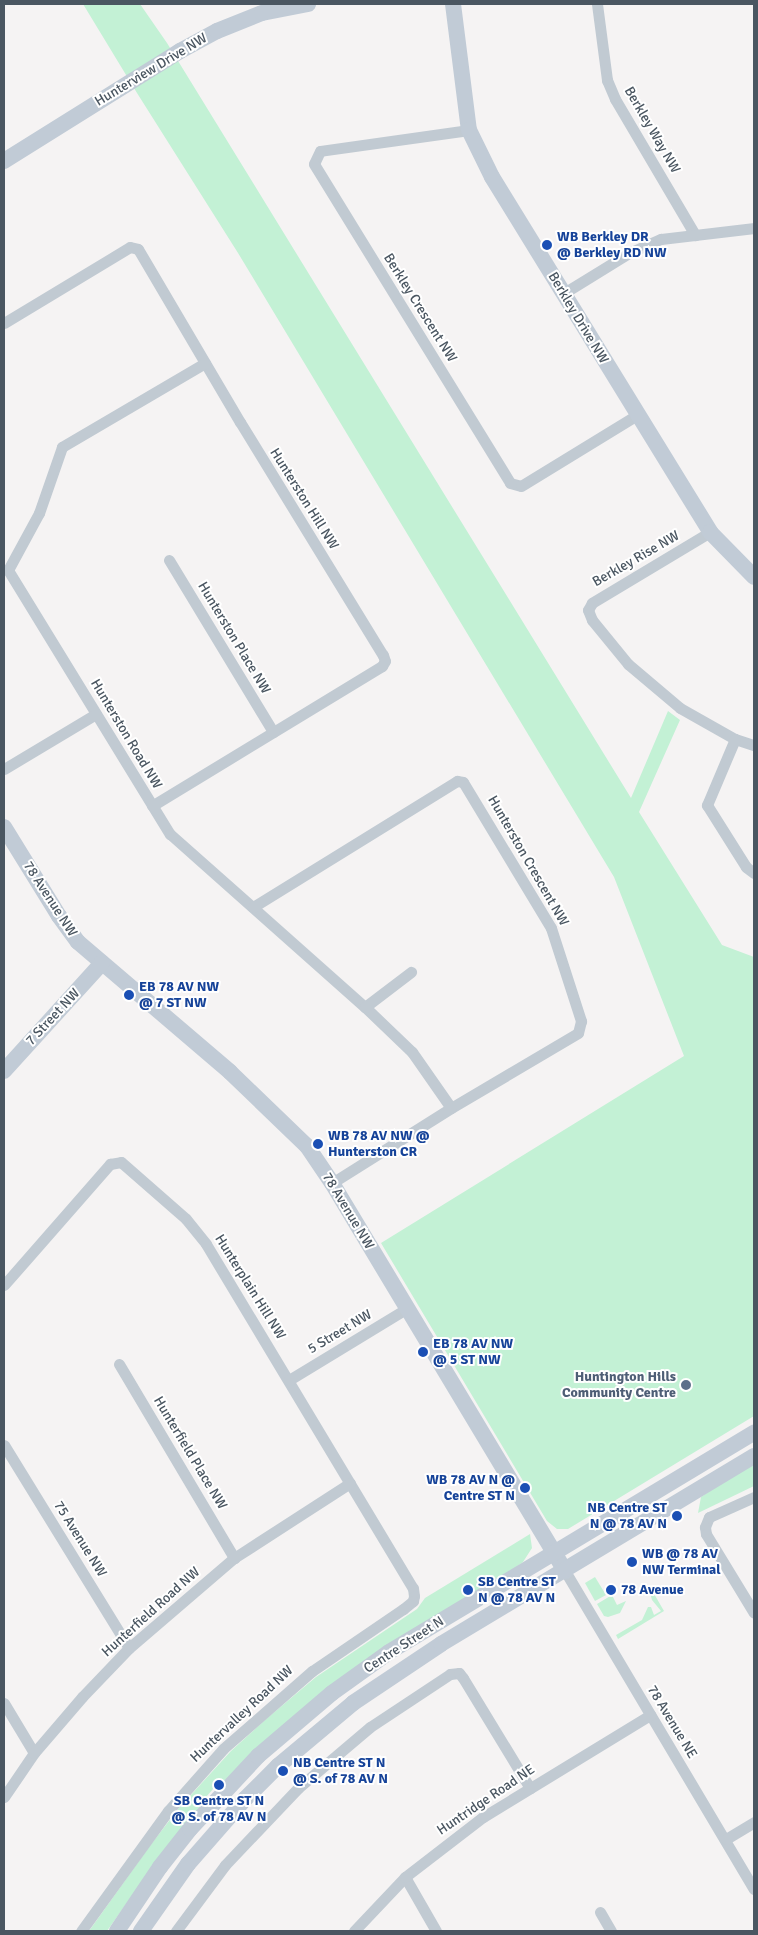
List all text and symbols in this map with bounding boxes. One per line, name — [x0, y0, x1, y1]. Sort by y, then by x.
street label: Hunterview Drive NW — [92, 30, 210, 110]
street label: Berkley Way NW — [620, 84, 684, 176]
place label: WB Berkley DR @ Berkley RD NW — [557, 229, 667, 262]
marker: WB Berkley DR @ Berkley RD NW — [541, 239, 553, 251]
street label: Berkley Crescent NW — [380, 251, 460, 365]
street label: Berkley Drive NW — [544, 269, 612, 367]
street label: Hunterston Hill NW — [266, 445, 342, 553]
street label: Berkley Rise NW — [589, 527, 683, 591]
street label: Hunterston Place NW — [194, 579, 274, 697]
street label: Hunterston Road NW — [87, 676, 165, 792]
street label: Hunterston Crescent NW — [484, 793, 572, 929]
street label: 78 Avenue NW — [19, 858, 81, 940]
place label: EB 78 AV NW @ 7 ST NW — [139, 979, 219, 1012]
street label: 7 Street NW — [22, 985, 84, 1049]
marker: EB 78 AV NW @ 7 ST NW — [123, 989, 135, 1001]
place label: WB 78 AV NW @ Hunterston CR — [328, 1128, 430, 1160]
marker: WB 78 AV NW @ Hunterston CR — [312, 1138, 324, 1150]
street label: 78 Avenue NW — [319, 1170, 377, 1252]
street label: Hunterplain Hill NW — [211, 1231, 289, 1343]
street label: 5 Street NW — [305, 1306, 375, 1358]
place label: EB 78 AV NW @ 5 ST NW — [433, 1336, 513, 1368]
marker: EB 78 AV NW @ 5 ST NW — [417, 1346, 429, 1358]
place label: Huntington Hills Community Centre — [562, 1369, 676, 1401]
marker: Huntington Hills Community Centre — [680, 1379, 692, 1391]
street label: Hunterfield Place NW — [150, 1393, 230, 1513]
place label: WB 78 AV N @ Centre ST N — [426, 1472, 515, 1504]
marker: WB 78 AV N @ Centre ST N — [519, 1482, 531, 1494]
street label: 75 Avenue NW — [50, 1498, 110, 1580]
place label: NB Centre ST N @ 78 AV N — [587, 1500, 667, 1532]
marker: NB Centre ST N @ 78 AV N — [671, 1510, 683, 1522]
place label: WB @ 78 AV NW Terminal — [642, 1546, 721, 1578]
marker: WB @ 78 AV NW Terminal — [626, 1556, 638, 1568]
street label: Hunterfield Road NW — [98, 1564, 204, 1660]
place label: SB Centre ST N @ 78 AV N — [478, 1574, 556, 1606]
place label: 78 Avenue — [621, 1582, 684, 1598]
marker: SB Centre ST N @ 78 AV N — [462, 1584, 474, 1596]
marker: 78 Avenue — [605, 1584, 617, 1596]
street label: Centre Street N — [361, 1613, 447, 1677]
street label: Huntervalley Road NW — [187, 1662, 297, 1766]
street label: 78 Avenue NE — [644, 1682, 700, 1762]
place label: NB Centre ST N @ S. of 78 AV N — [293, 1755, 388, 1788]
street label: Huntridge Road NE — [434, 1761, 538, 1839]
marker: NB Centre ST N @ S. of 78 AV N — [277, 1765, 289, 1777]
marker: SB Centre ST N @ S. of 78 AV N — [213, 1779, 225, 1791]
place label: SB Centre ST N @ S. of 78 AV N — [172, 1793, 266, 1825]

